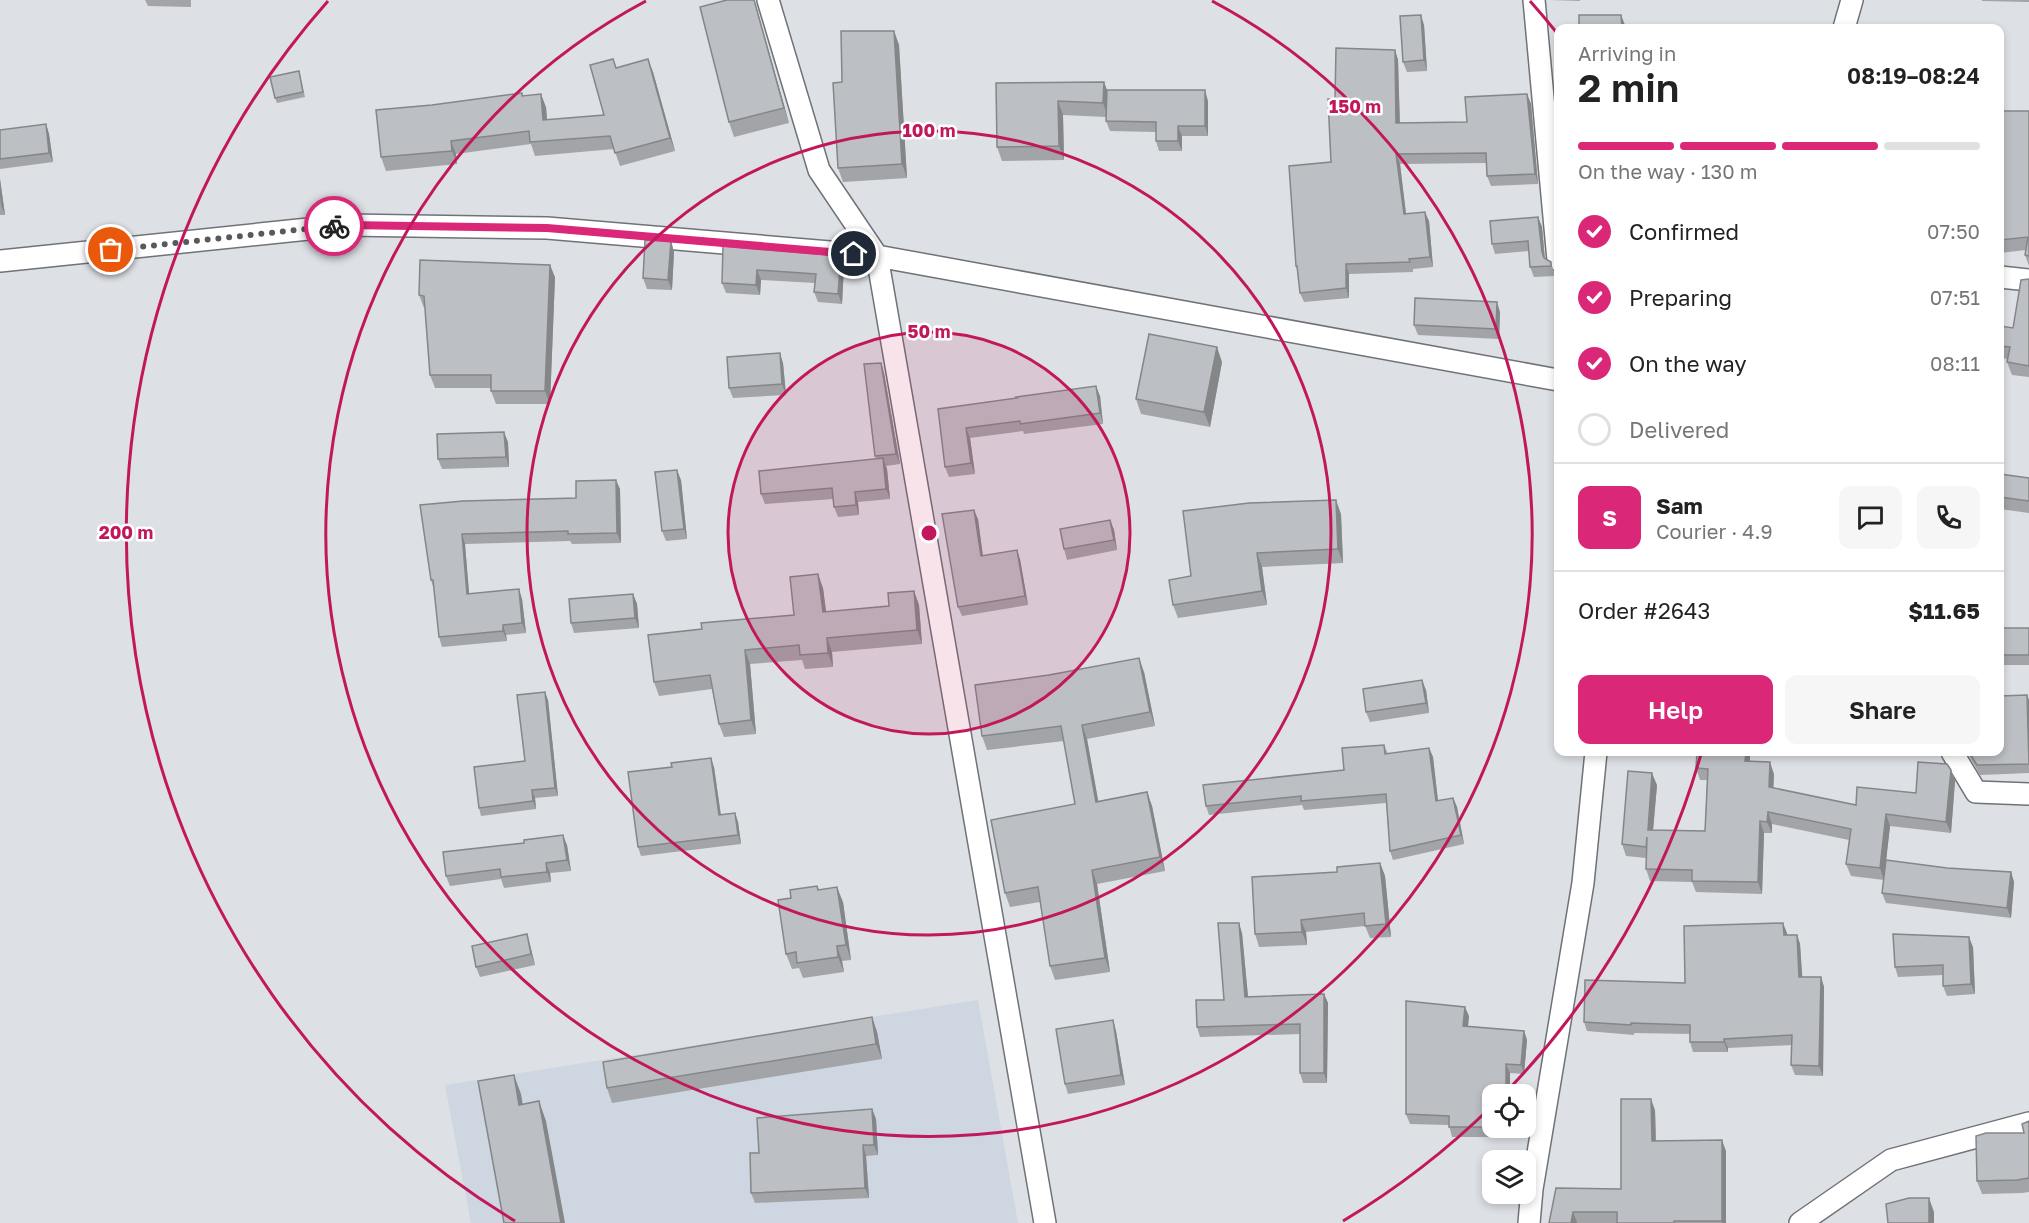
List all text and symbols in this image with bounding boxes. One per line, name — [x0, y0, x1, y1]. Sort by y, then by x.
text: Arriving in — [1578, 41, 1676, 65]
text: 08:19–08:24 — [1847, 62, 1980, 89]
text: 2 min — [1578, 64, 1679, 111]
text: 150 m — [1329, 95, 1381, 117]
text: 100 m — [903, 119, 955, 141]
text: On the way · 130 m — [1578, 159, 1757, 183]
courier — [304, 196, 364, 256]
icon: bike — [318, 210, 351, 243]
icon: check — [1578, 215, 1611, 248]
text: Confirmed — [1629, 218, 1739, 245]
text: 07:50 — [1927, 219, 1980, 243]
pin — [85, 224, 136, 275]
pin — [828, 228, 879, 279]
icon: bag — [94, 233, 127, 266]
icon: home — [837, 237, 870, 270]
icon: check — [1578, 281, 1611, 314]
text: Preparing — [1629, 284, 1732, 311]
text: 07:51 — [1930, 285, 1980, 309]
text: 50 m — [908, 320, 950, 342]
icon: check — [1578, 347, 1611, 380]
text: On the way — [1629, 350, 1747, 377]
text: 08:11 — [1930, 351, 1980, 375]
text: Delivered — [1629, 416, 1729, 443]
button: chat — [1839, 486, 1902, 549]
button: phone — [1917, 486, 1980, 549]
text: Sam — [1656, 492, 1703, 519]
text: S — [1602, 504, 1617, 531]
text: Courier · 4.9 — [1656, 519, 1773, 543]
text: 200 m — [99, 521, 153, 543]
centre of rings — [919, 523, 939, 543]
text: Order #2643 — [1578, 597, 1710, 624]
text: $11.65 — [1908, 597, 1980, 624]
button: Help — [1578, 675, 1773, 744]
button: Share — [1785, 675, 1980, 744]
map controls — [1482, 1084, 1536, 1204]
button: locate — [1482, 1084, 1536, 1138]
button: layers — [1482, 1150, 1536, 1204]

